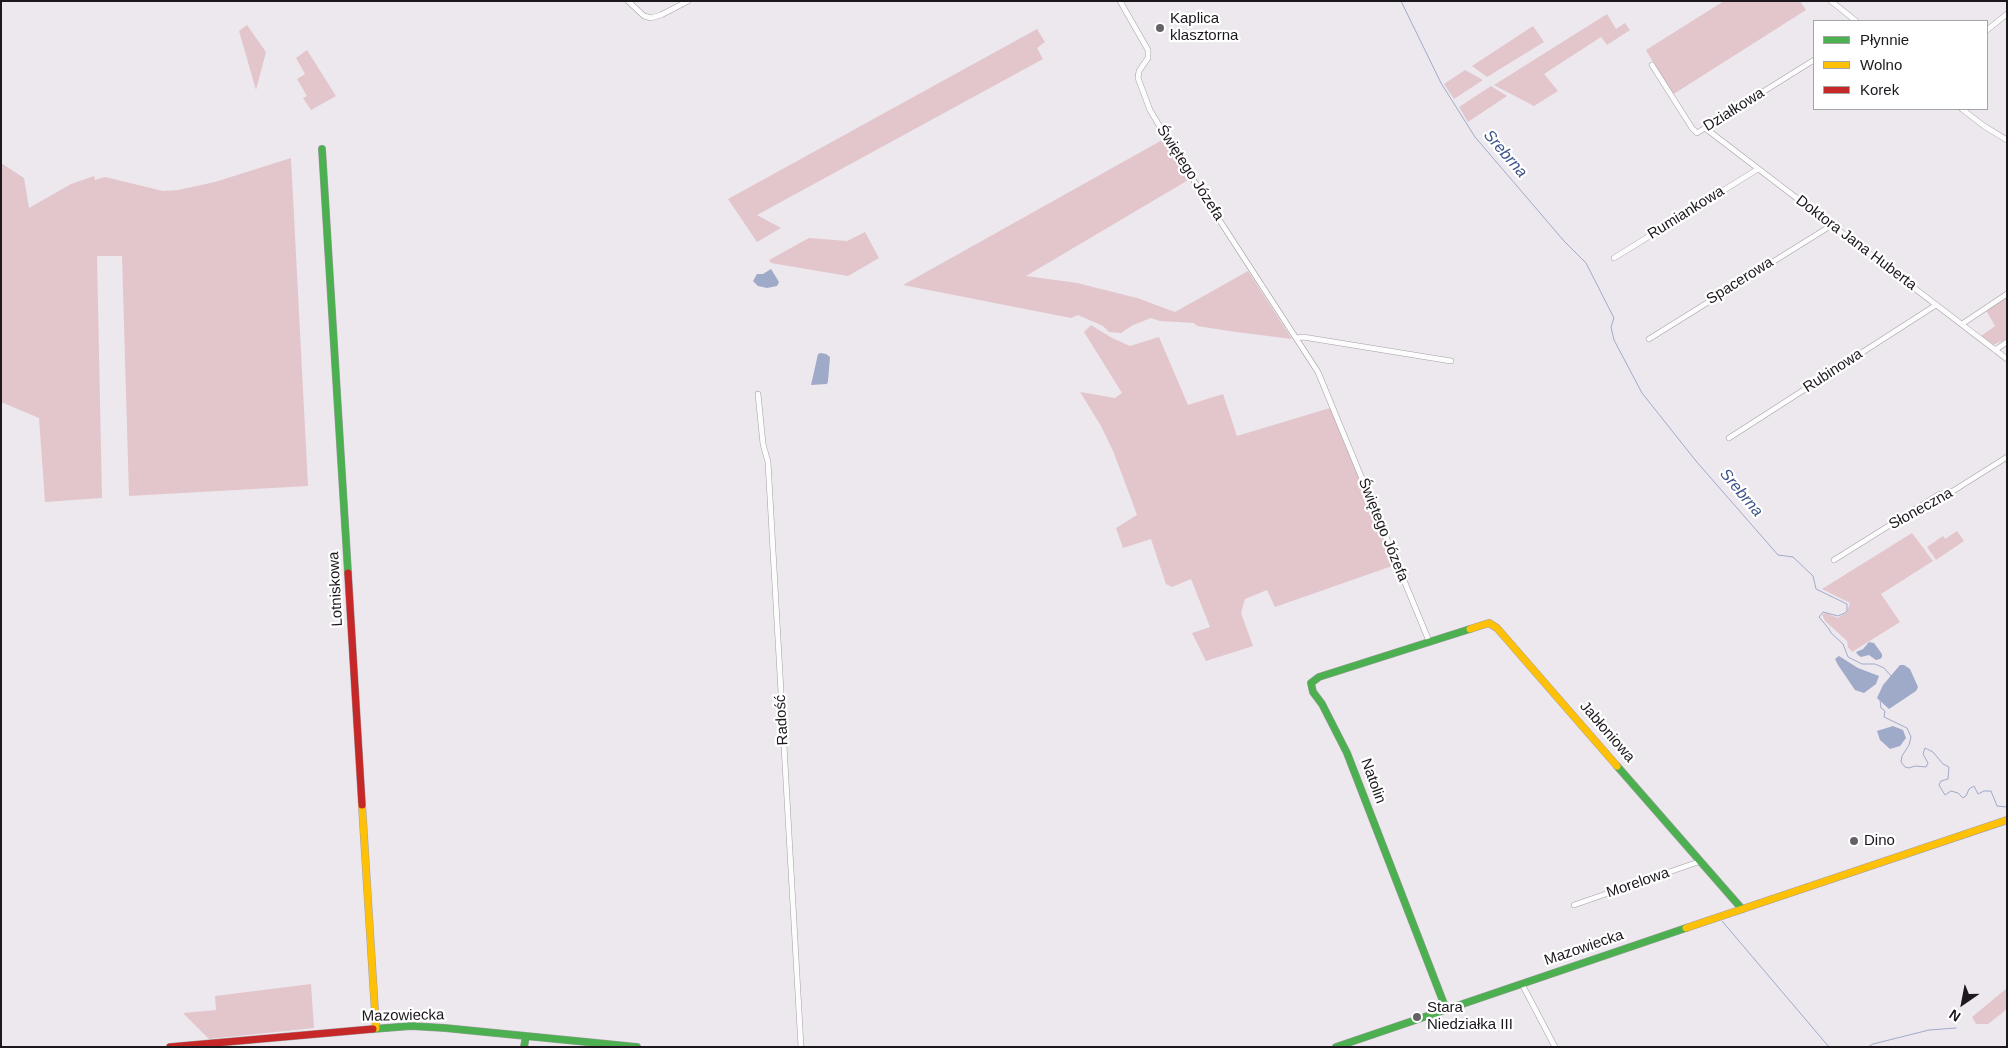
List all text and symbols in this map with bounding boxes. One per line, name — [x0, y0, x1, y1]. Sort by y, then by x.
place label: Kaplica klasztorna — [1170, 10, 1238, 45]
legend — [1813, 20, 1988, 110]
marker: Kaplica klasztorna — [1154, 22, 1166, 34]
text: Płynnie — [1860, 31, 1909, 48]
text: Wolno — [1860, 56, 1902, 73]
text: Korek — [1860, 81, 1899, 98]
street label: Działkowa — [1700, 84, 1768, 136]
street label: Świętego Józefa — [1152, 122, 1228, 224]
water label: Srebrna — [1479, 126, 1531, 182]
street label: Rumiankowa — [1644, 182, 1728, 244]
street label: Doktora Jana Huberta — [1792, 192, 1920, 294]
street label: Spacerowa — [1703, 253, 1777, 309]
street label: Rubinowa — [1800, 345, 1866, 397]
water label: Srebrna — [1715, 465, 1767, 521]
street label: Świętego Józefa — [1354, 476, 1412, 584]
street label: Słoneczna — [1886, 484, 1956, 534]
street label: Lotniskowa — [325, 551, 347, 627]
street label: Radość — [772, 694, 792, 746]
street label: Jabłoniowa — [1576, 698, 1638, 766]
street label: Natolin — [1357, 756, 1389, 806]
place label: Dino — [1864, 832, 1895, 850]
marker: Dino — [1848, 835, 1860, 847]
street label: Morelowa — [1604, 864, 1672, 902]
street label: Mazowiecka — [1542, 926, 1626, 970]
north arrow — [1938, 978, 1988, 1028]
place label: Stara Niedziałka III — [1427, 999, 1513, 1034]
street label: Mazowiecka — [362, 1006, 444, 1026]
text: N — [1946, 1006, 1963, 1025]
marker: Stara Niedziałka III — [1411, 1011, 1423, 1023]

